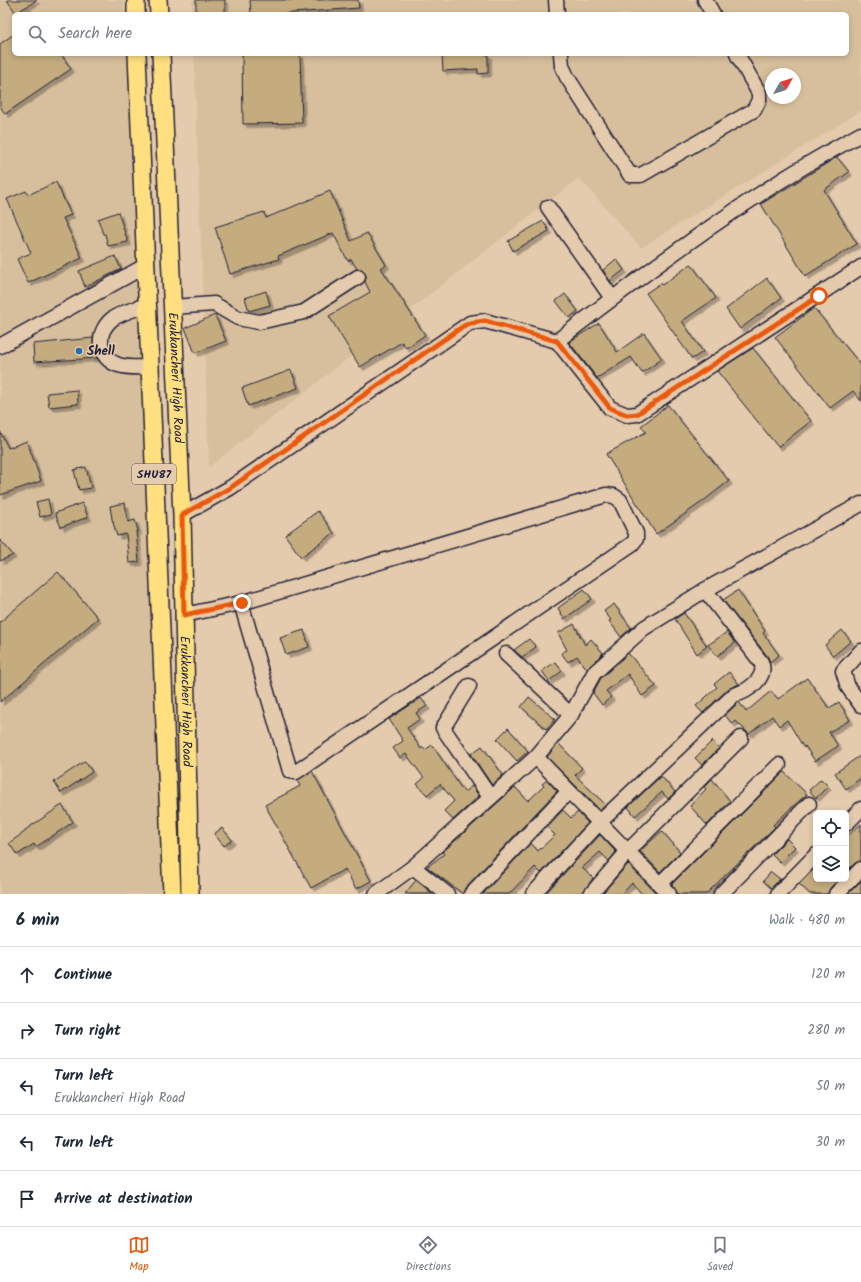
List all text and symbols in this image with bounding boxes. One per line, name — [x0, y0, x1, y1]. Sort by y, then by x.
search box — [12, 12, 849, 56]
text: Search here — [58, 22, 132, 46]
icon: search — [26, 23, 48, 45]
north arrow — [765, 68, 801, 104]
route start — [810, 287, 828, 305]
street label: Erukkancheri High Road — [162, 312, 189, 444]
place label: Shell — [87, 341, 115, 362]
marker: Shell — [74, 346, 84, 356]
road number: SHU87 — [132, 464, 176, 484]
route end — [233, 594, 251, 612]
street label: Erukkancheri High Road — [174, 636, 198, 768]
map controls — [813, 810, 849, 882]
button: locate — [813, 810, 849, 846]
button: layers — [813, 846, 849, 882]
text: 6 min — [16, 907, 60, 934]
text: Walk · 480 m — [769, 910, 845, 931]
text: Continue — [54, 963, 112, 987]
icon: ahead — [16, 964, 38, 986]
text: 120 m — [811, 964, 845, 985]
text: Turn right — [54, 1019, 121, 1043]
icon: right — [16, 1020, 38, 1042]
text: 280 m — [808, 1020, 845, 1041]
text: Turn left — [54, 1064, 114, 1088]
icon: left — [16, 1076, 38, 1098]
text: 50 m — [816, 1076, 845, 1097]
text: Erukkancheri High Road — [54, 1088, 185, 1109]
text: Turn left — [54, 1131, 114, 1155]
icon: left — [16, 1132, 38, 1154]
text: 30 m — [816, 1132, 845, 1153]
text: Arrive at destination — [54, 1187, 193, 1211]
icon: arrive — [16, 1188, 38, 1210]
tab: Map — [128, 1234, 150, 1276]
tab: Directions — [406, 1234, 451, 1276]
tab: Saved — [707, 1234, 733, 1276]

